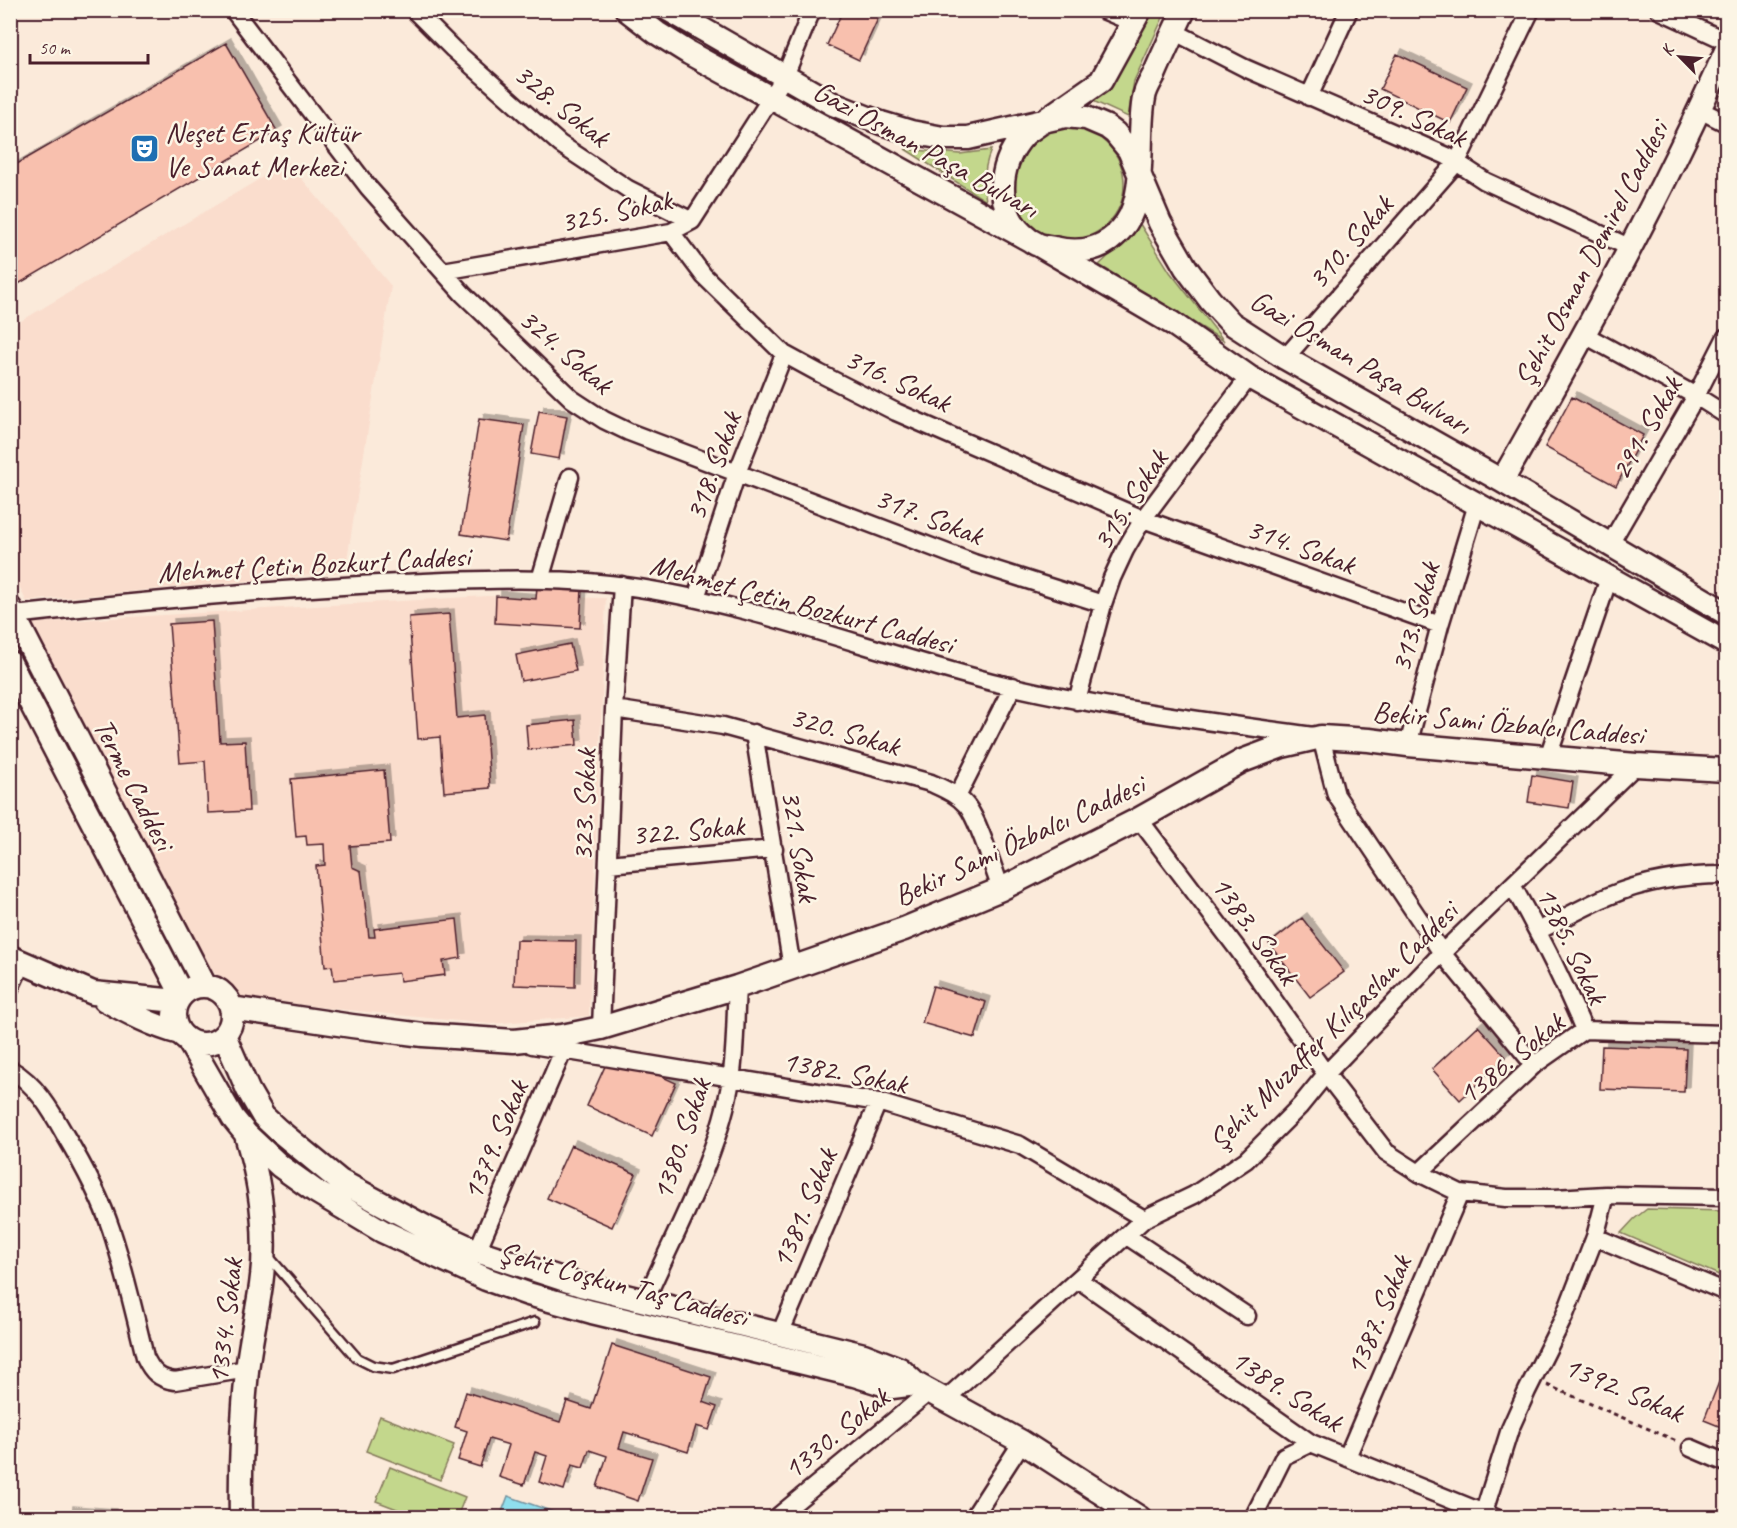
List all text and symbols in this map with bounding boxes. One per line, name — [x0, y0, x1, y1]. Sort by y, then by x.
scale bar — [30, 27, 148, 65]
north arrow — [1650, 27, 1710, 87]
text: 50 m — [39, 37, 72, 59]
text: K — [1657, 40, 1680, 59]
street label: 328. Sokak — [506, 55, 619, 156]
street label: Gazi Osman Paşa Bulvarı — [807, 71, 1047, 227]
street label: 309. Sokak — [1355, 74, 1475, 157]
street label: Şehit Osman Demirel Caddesi — [1505, 112, 1679, 393]
place label: Neşet Ertaş Kültür Ve Sanat Merkezi — [165, 113, 362, 185]
theatre icon: Neşet Ertaş Kültür Ve Sanat Merkezi — [128, 133, 160, 165]
street label: 325. Sokak — [557, 180, 677, 241]
street label: 310. Sokak — [1299, 186, 1403, 297]
street label: Gazi Osman Paşa Bulvarı — [1243, 281, 1480, 444]
street label: 324. Sokak — [511, 300, 622, 404]
street label: 316. Sokak — [839, 339, 959, 422]
street label: 291. Sokak — [1601, 368, 1692, 486]
street label: 318. Sokak — [676, 405, 751, 525]
street label: 315. Sokak — [1083, 441, 1178, 558]
street label: 317. Sokak — [870, 478, 990, 555]
street label: 314. Sokak — [1242, 509, 1362, 584]
street label: Mehmet Çetin Bozkurt Caddesi — [157, 537, 474, 591]
street label: Mehmet Çetin Bozkurt Caddesi — [646, 545, 961, 664]
street label: 313. Sokak — [1381, 556, 1449, 676]
street label: Bekir Sami Özbalcı Caddesi — [1371, 692, 1649, 754]
street label: 320. Sokak — [786, 697, 906, 765]
street label: Terme Caddesi — [85, 712, 185, 859]
street label: 323. Sokak — [563, 746, 605, 862]
street label: Bekir Sami Özbalcı Caddesi — [888, 764, 1153, 915]
street label: 321. Sokak — [772, 787, 828, 907]
street label: 322. Sokak — [630, 806, 748, 854]
street label: 1383. Sokak — [1203, 868, 1309, 994]
street label: 1385. Sokak — [1527, 880, 1618, 1012]
street label: Şehit Muzaffer Kılıçaslan Caddesi — [1200, 891, 1468, 1159]
street label: 1386. Sokak — [1450, 1002, 1574, 1112]
street label: 1382. Sokak — [780, 1041, 912, 1103]
street label: 1380. Sokak — [643, 1071, 720, 1205]
street label: 1379. Sokak — [453, 1073, 538, 1205]
street label: 1381. Sokak — [762, 1141, 847, 1273]
street label: Şehit Coşkun Taş Caddesi — [494, 1232, 755, 1336]
street label: 1387. Sokak — [1336, 1248, 1421, 1380]
street label: 1334. Sokak — [198, 1254, 252, 1386]
street label: 1389. Sokak — [1224, 1340, 1352, 1441]
street label: 1392. Sokak — [1559, 1347, 1691, 1432]
street label: 1330. Sokak — [775, 1377, 899, 1487]

